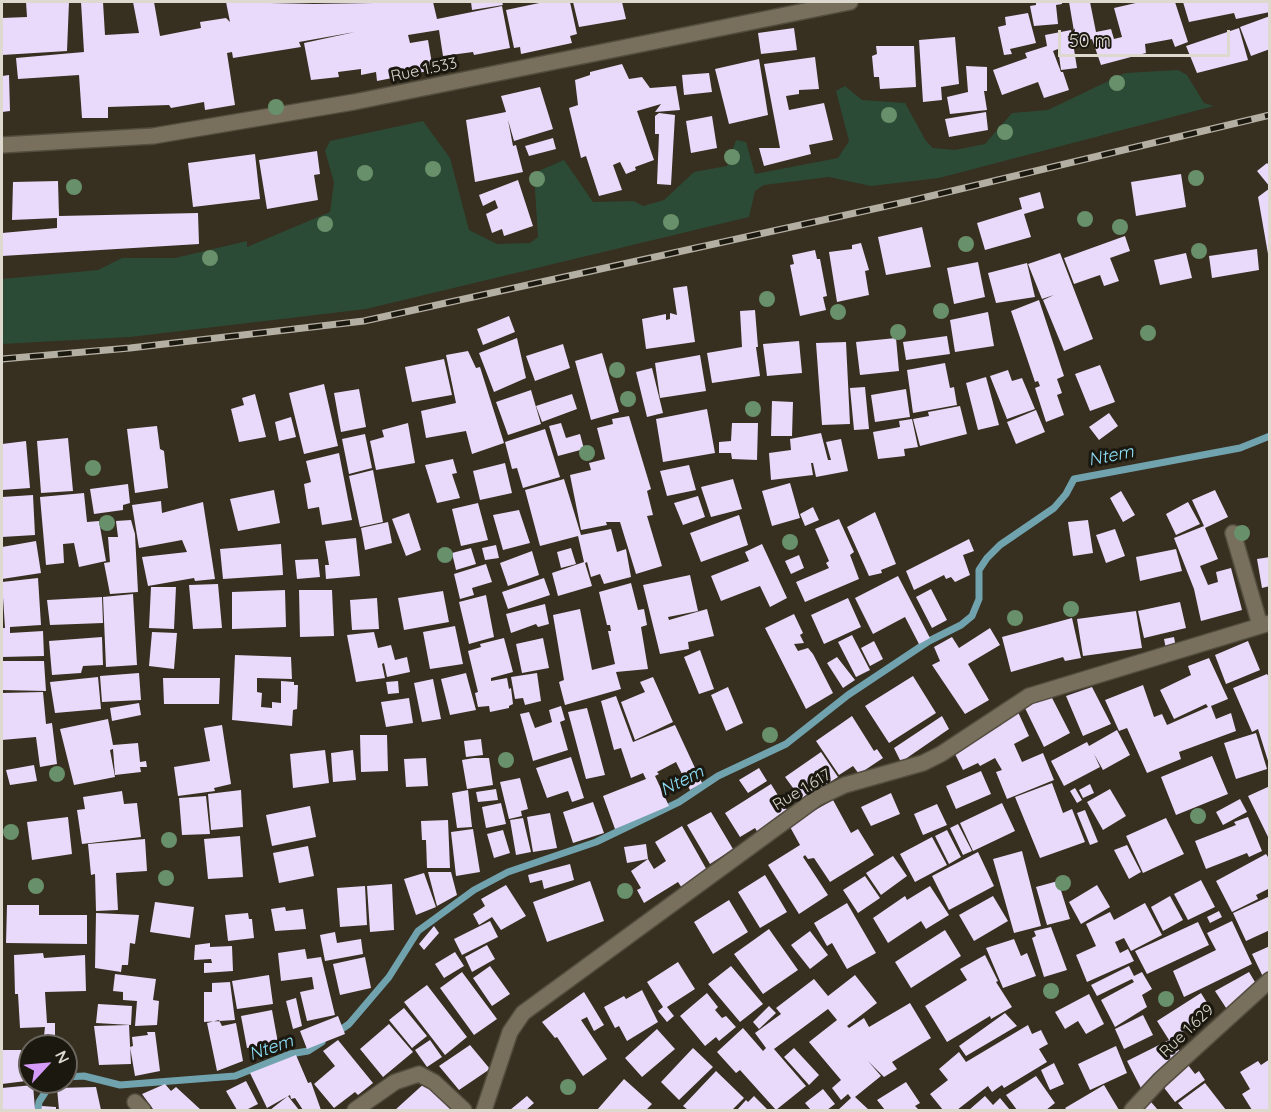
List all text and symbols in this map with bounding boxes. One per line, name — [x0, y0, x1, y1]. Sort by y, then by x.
scale bar — [1061, 18, 1234, 56]
text: 50 m — [1069, 29, 1111, 52]
street label: Rue 1.533 — [389, 54, 459, 86]
water label: Ntem — [1087, 441, 1135, 471]
water label: Ntem — [657, 761, 707, 801]
street label: Rue 1.617 — [769, 765, 835, 815]
street label: Rue 1.629 — [1156, 1000, 1218, 1062]
water label: Ntem — [246, 1030, 296, 1066]
north arrow — [18, 1034, 78, 1094]
text: N — [51, 1047, 74, 1067]

